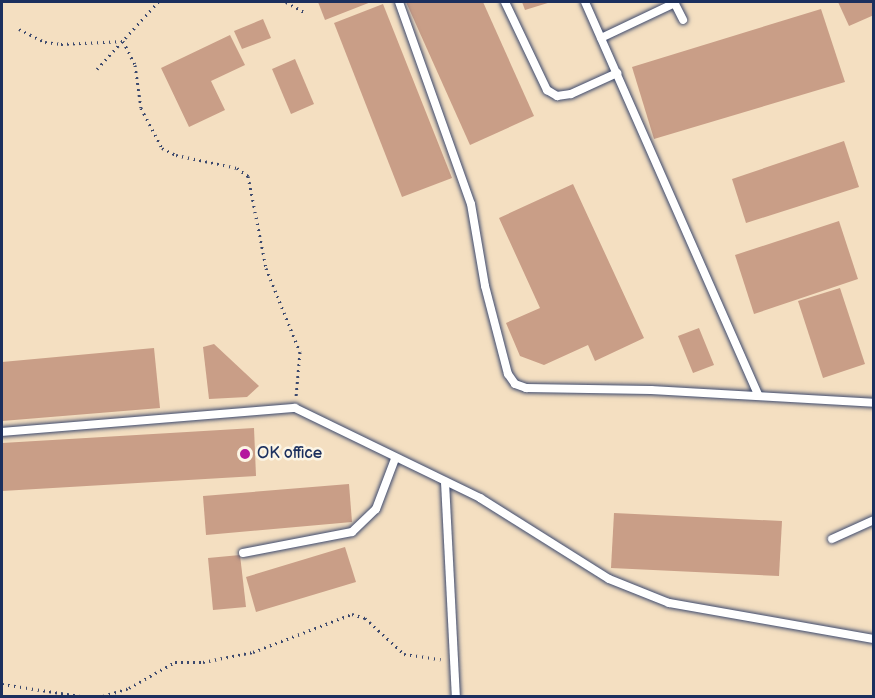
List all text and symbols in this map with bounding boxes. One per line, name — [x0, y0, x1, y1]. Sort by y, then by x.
place label: OK office — [257, 444, 322, 464]
marker: OK office — [238, 447, 252, 461]

